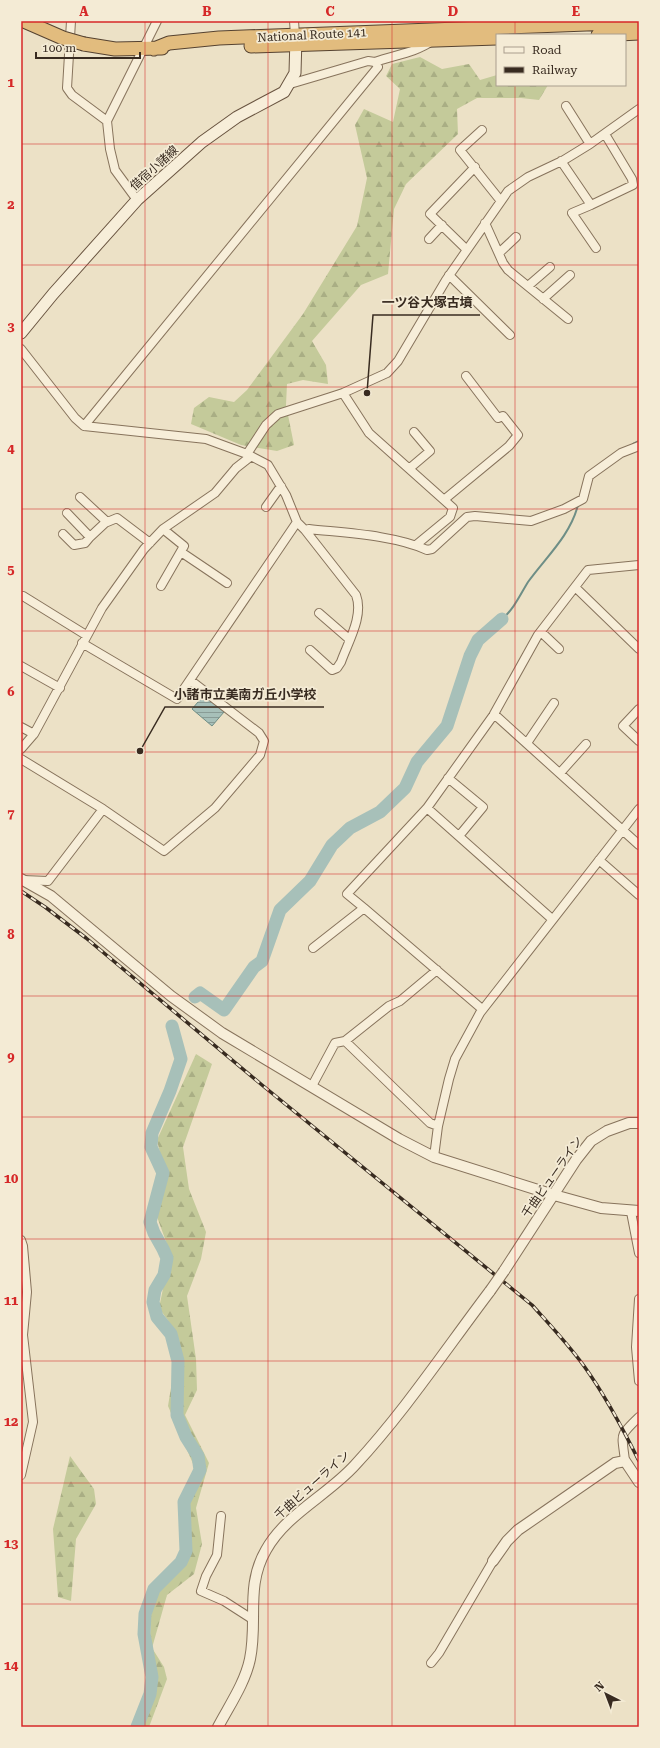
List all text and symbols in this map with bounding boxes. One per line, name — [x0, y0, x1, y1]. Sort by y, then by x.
text: A — [79, 4, 89, 19]
text: B — [202, 4, 212, 19]
text: C — [325, 4, 335, 19]
text: D — [448, 4, 458, 19]
text: E — [572, 4, 580, 19]
street label: National Route 141 — [257, 25, 367, 45]
scale bar — [36, 34, 140, 60]
legend — [496, 34, 626, 86]
text: 100 m — [42, 41, 76, 55]
text: Road — [532, 43, 562, 57]
text: Railway — [532, 63, 578, 77]
text: 1 — [7, 75, 15, 90]
street label: 借宿小諸線 — [127, 143, 181, 193]
text: 2 — [7, 197, 15, 212]
callout: 一ツ谷大塚古墳 — [373, 290, 480, 315]
text: 一ツ谷大塚古墳 — [381, 295, 473, 310]
text: 3 — [7, 319, 15, 334]
text: 4 — [7, 441, 15, 456]
text: 5 — [7, 562, 15, 577]
callout: 小諸市立美南ガ丘小学校 — [165, 682, 324, 707]
text: 6 — [7, 684, 15, 699]
text: 小諸市立美南ガ丘小学校 — [173, 687, 317, 702]
text: 7 — [7, 806, 15, 821]
text: 8 — [7, 927, 15, 942]
text: 9 — [7, 1049, 15, 1064]
street label: 千曲ビューライン — [519, 1134, 585, 1220]
text: 10 — [4, 1171, 18, 1186]
text: 11 — [4, 1293, 18, 1308]
text: 12 — [4, 1414, 18, 1429]
street label: 千曲ビューライン — [272, 1448, 352, 1522]
text: 13 — [4, 1536, 18, 1551]
text: 14 — [4, 1658, 19, 1673]
north arrow — [586, 1674, 626, 1714]
text: N — [592, 1679, 608, 1695]

